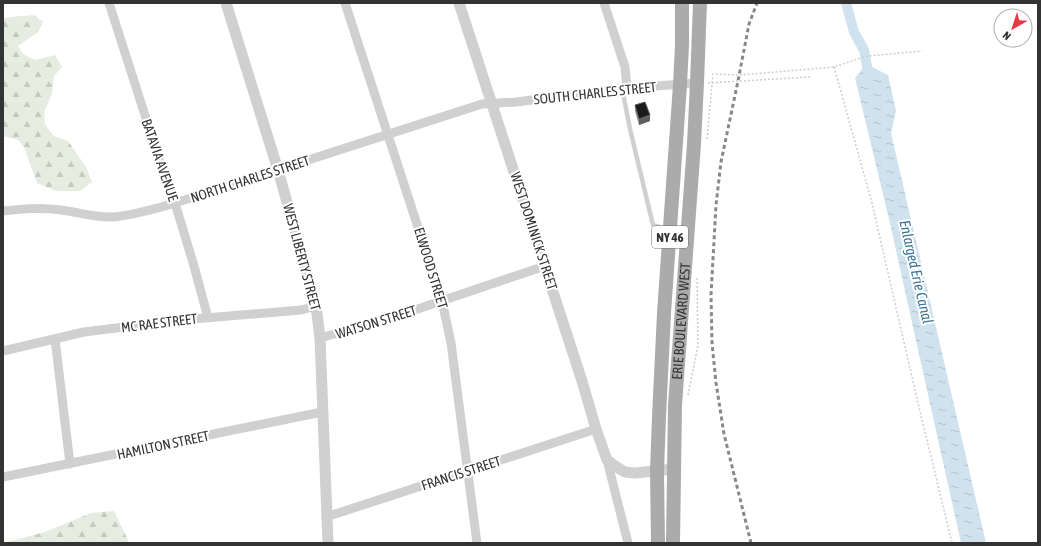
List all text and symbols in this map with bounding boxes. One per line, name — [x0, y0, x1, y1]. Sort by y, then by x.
north arrow — [993, 8, 1033, 48]
text: N — [1000, 29, 1013, 42]
street label: SOUTH CHARLES STREET — [533, 79, 657, 107]
street label: BATAVIA AVENUE — [138, 117, 182, 203]
street label: NORTH CHARLES STREET — [188, 152, 312, 206]
street label: WEST DOMINICK STREET — [507, 170, 561, 292]
street label: WEST LIBERTY STREET — [280, 202, 324, 312]
water label: Enlarged Erie Canal — [896, 218, 937, 325]
street label: ELWOOD STREET — [411, 226, 451, 310]
road number: NY 46 — [652, 226, 688, 248]
street label: ERIE BOULEVARD WEST — [669, 262, 693, 380]
street label: WATSON STREET — [334, 302, 418, 342]
street label: MC RAE STREET — [120, 310, 198, 336]
street label: HAMILTON STREET — [116, 427, 210, 463]
street label: FRANCIS STREET — [419, 453, 503, 493]

